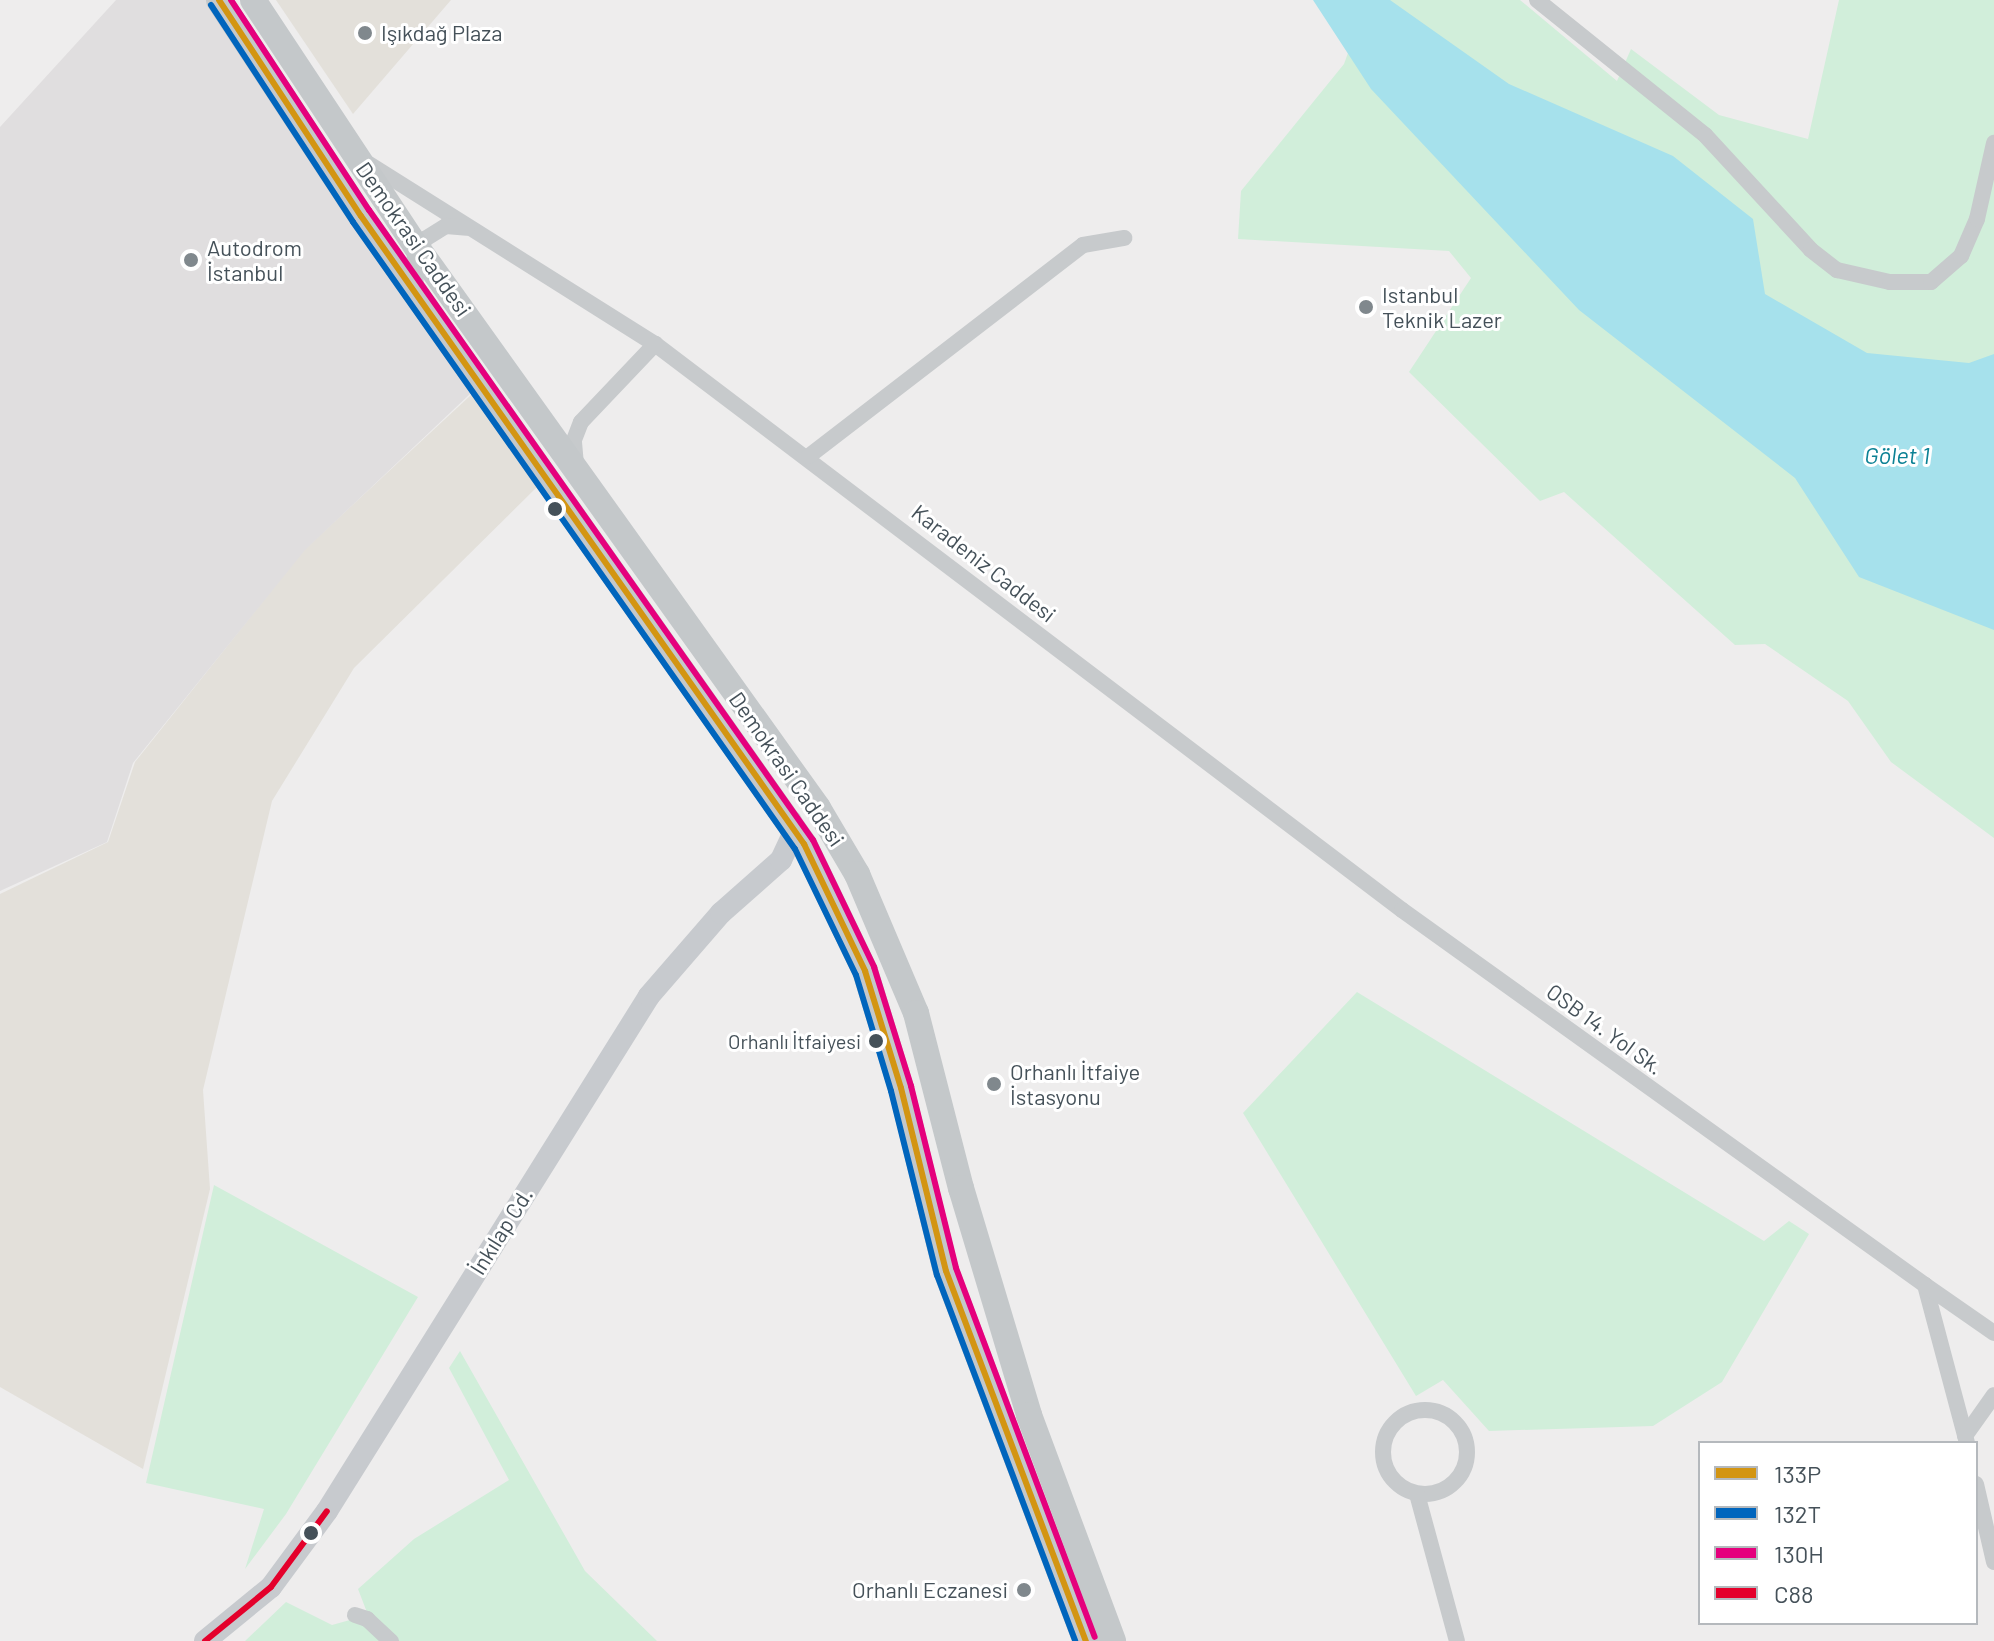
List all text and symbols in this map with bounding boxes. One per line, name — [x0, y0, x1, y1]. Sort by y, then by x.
place label: Işıkdağ Plaza — [381, 20, 502, 46]
marker: Işıkdağ Plaza — [356, 24, 374, 42]
street label: Demokrasi Caddesi — [351, 157, 477, 321]
place label: Autodrom İstanbul — [207, 234, 302, 286]
marker: Autodrom İstanbul — [182, 251, 200, 269]
place label: Istanbul Teknik Lazer — [1382, 281, 1502, 332]
marker: Istanbul Teknik Lazer — [1357, 298, 1375, 316]
water label: Gölet 1 — [1864, 441, 1930, 469]
street label: Karadeniz Caddesi — [907, 499, 1061, 627]
unlabelled marker — [547, 501, 563, 517]
street label: Demokrasi Caddesi — [724, 687, 850, 851]
street label: OSB 14. Yol Sk. — [1542, 978, 1668, 1080]
place label: Orhanlı İtfaiyesi — [728, 1029, 861, 1053]
marker: Orhanlı İtfaiyesi — [868, 1033, 884, 1049]
place label: Orhanlı İtfaiye İstasyonu — [1010, 1058, 1140, 1110]
marker: Orhanlı İtfaiye İstasyonu — [985, 1075, 1003, 1093]
street label: İnkılap Cd. — [464, 1183, 538, 1279]
legend — [1698, 1441, 1978, 1625]
text: 133P — [1774, 1459, 1821, 1488]
text: 132T — [1774, 1499, 1821, 1528]
unlabelled marker — [303, 1525, 319, 1541]
text: 130H — [1774, 1539, 1824, 1568]
place label: Orhanlı Eczanesi — [852, 1577, 1008, 1603]
text: C88 — [1774, 1579, 1814, 1608]
marker: Orhanlı Eczanesi — [1015, 1581, 1033, 1599]

